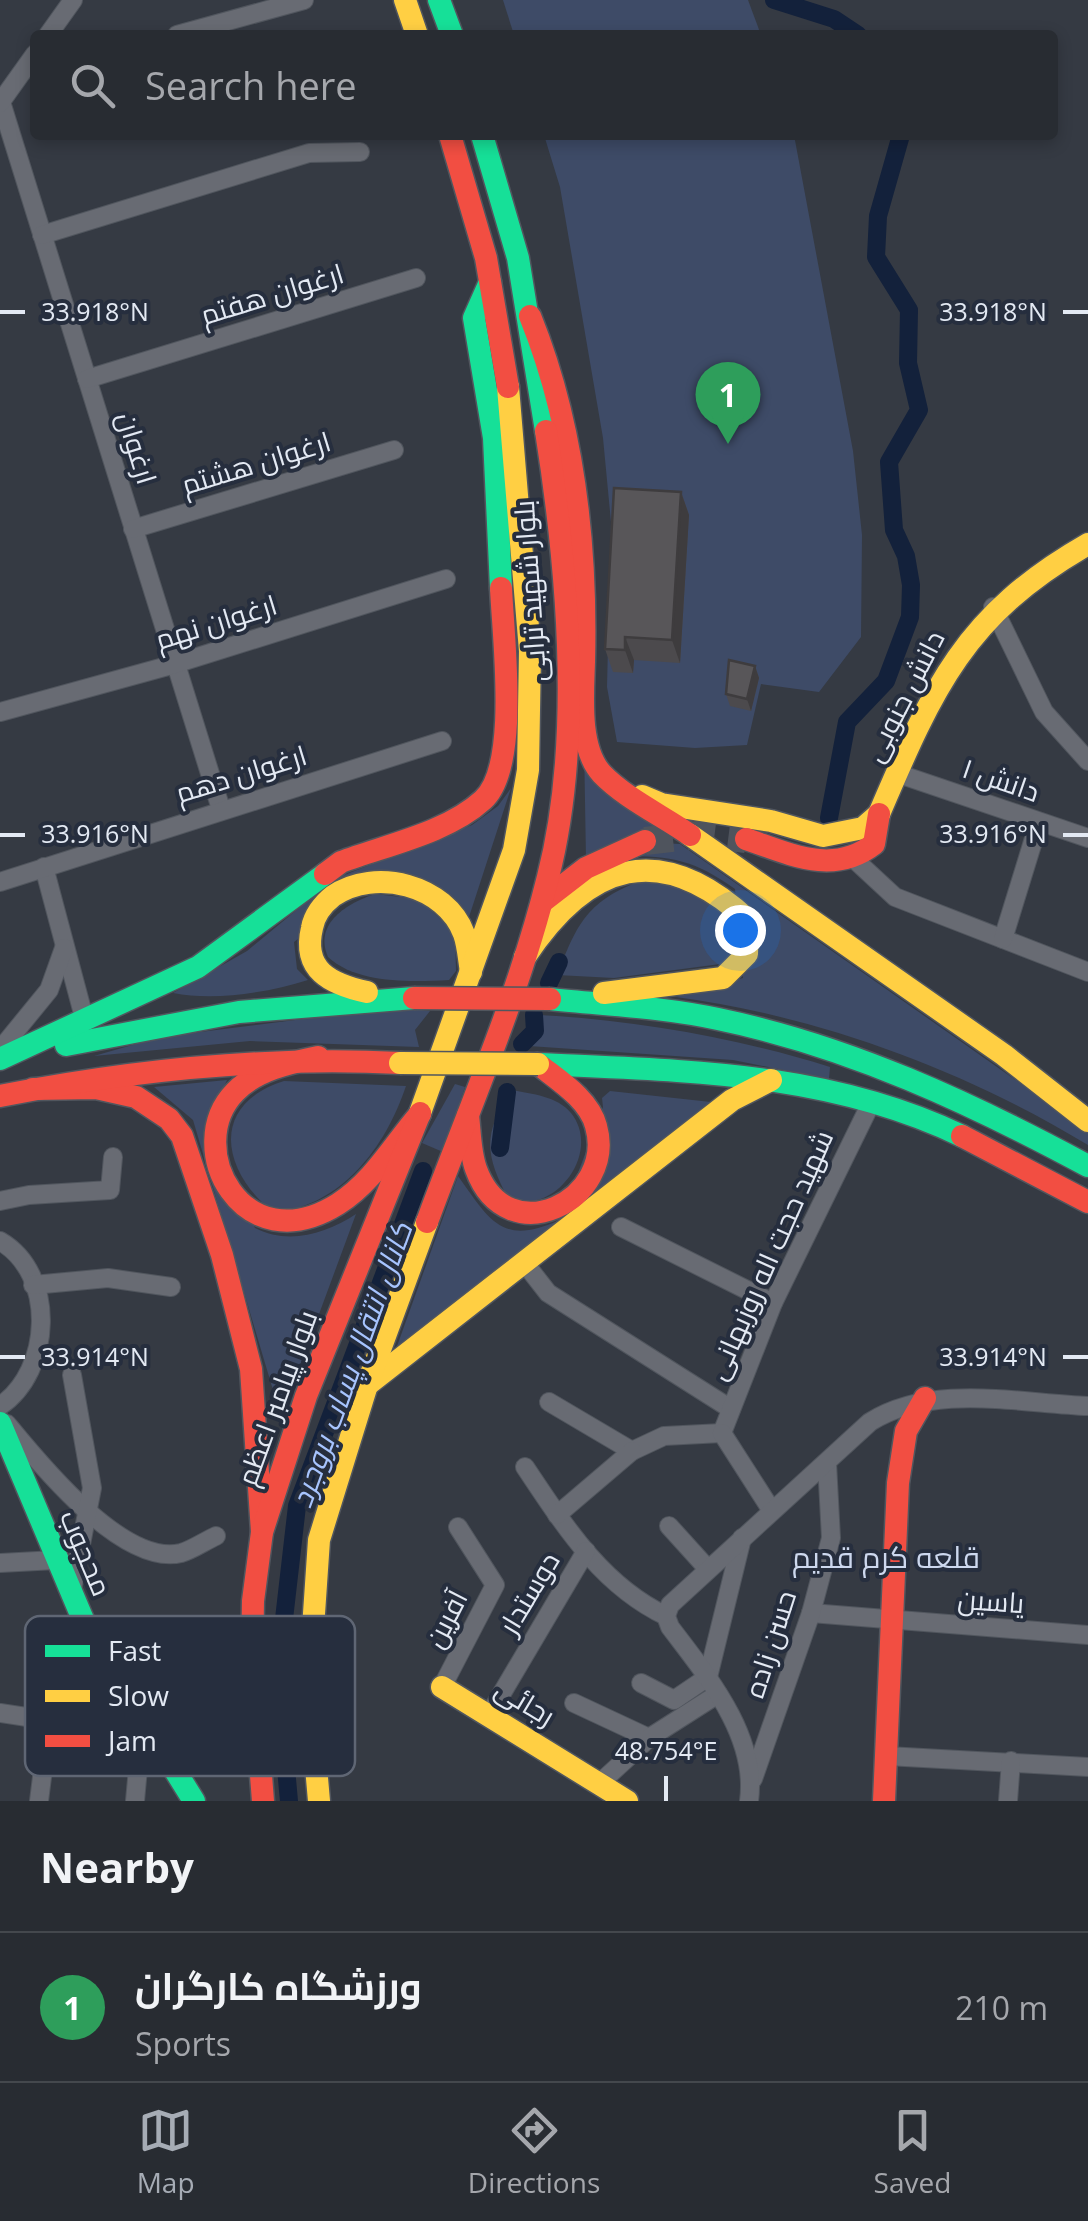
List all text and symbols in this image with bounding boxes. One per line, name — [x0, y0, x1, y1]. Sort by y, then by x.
search box — [30, 30, 1058, 140]
icon: search — [65, 58, 120, 113]
text: Search here — [145, 59, 357, 111]
street label: ارغوان هفتم — [195, 253, 349, 335]
text: 33.918°N — [41, 294, 149, 328]
text: 33.918°N — [939, 294, 1047, 328]
pin: 1 — [696, 362, 760, 444]
street label: ارغوان — [109, 407, 167, 489]
street label: ارغوان هشتم — [176, 421, 336, 505]
street label: بلوار شهید ترابی — [504, 499, 554, 683]
street label: ارغوان نهم — [150, 585, 282, 659]
street label: دانش جنوبی — [854, 623, 952, 768]
street label: ارغوان دهم — [170, 735, 312, 813]
street label: دانش ۱ — [958, 748, 1045, 810]
text: 33.916°N — [41, 816, 149, 850]
text: 33.916°N — [939, 816, 1047, 850]
your location — [715, 905, 766, 956]
street label: شهید حجت اله روزبهانی — [697, 1124, 841, 1386]
water label: کانال انتقال پساب بروجرد — [280, 1216, 422, 1513]
street label: بلوار پیامبر اعظم — [227, 1305, 327, 1491]
text: 33.914°N — [41, 1339, 149, 1373]
text: 33.914°N — [939, 1339, 1047, 1373]
street label: محجوب — [52, 1504, 122, 1601]
district label: قلعه کرم قدیم — [792, 1536, 980, 1578]
street label: دوستدار — [488, 1544, 568, 1643]
street label: یاسین — [956, 1579, 1026, 1621]
street label: آفرین — [415, 1583, 476, 1654]
street label: حسن زاده — [734, 1585, 804, 1702]
legend — [25, 1616, 355, 1776]
text: Fast — [108, 1631, 161, 1669]
street label: رجائی — [489, 1669, 562, 1734]
text: Slow — [108, 1676, 169, 1714]
text: Jam — [105, 1721, 157, 1759]
text: 48.754°E — [615, 1733, 717, 1767]
text: Nearby — [40, 1838, 194, 1895]
text: ورزشگاه کارگران — [135, 1959, 422, 2011]
text: 1 — [63, 1986, 82, 2029]
text: 210 m — [955, 1986, 1048, 2029]
text: Sports — [135, 2022, 231, 2065]
tab: Map — [137, 2103, 195, 2201]
tab: Directions — [468, 2103, 600, 2201]
tab: Saved — [874, 2103, 951, 2201]

